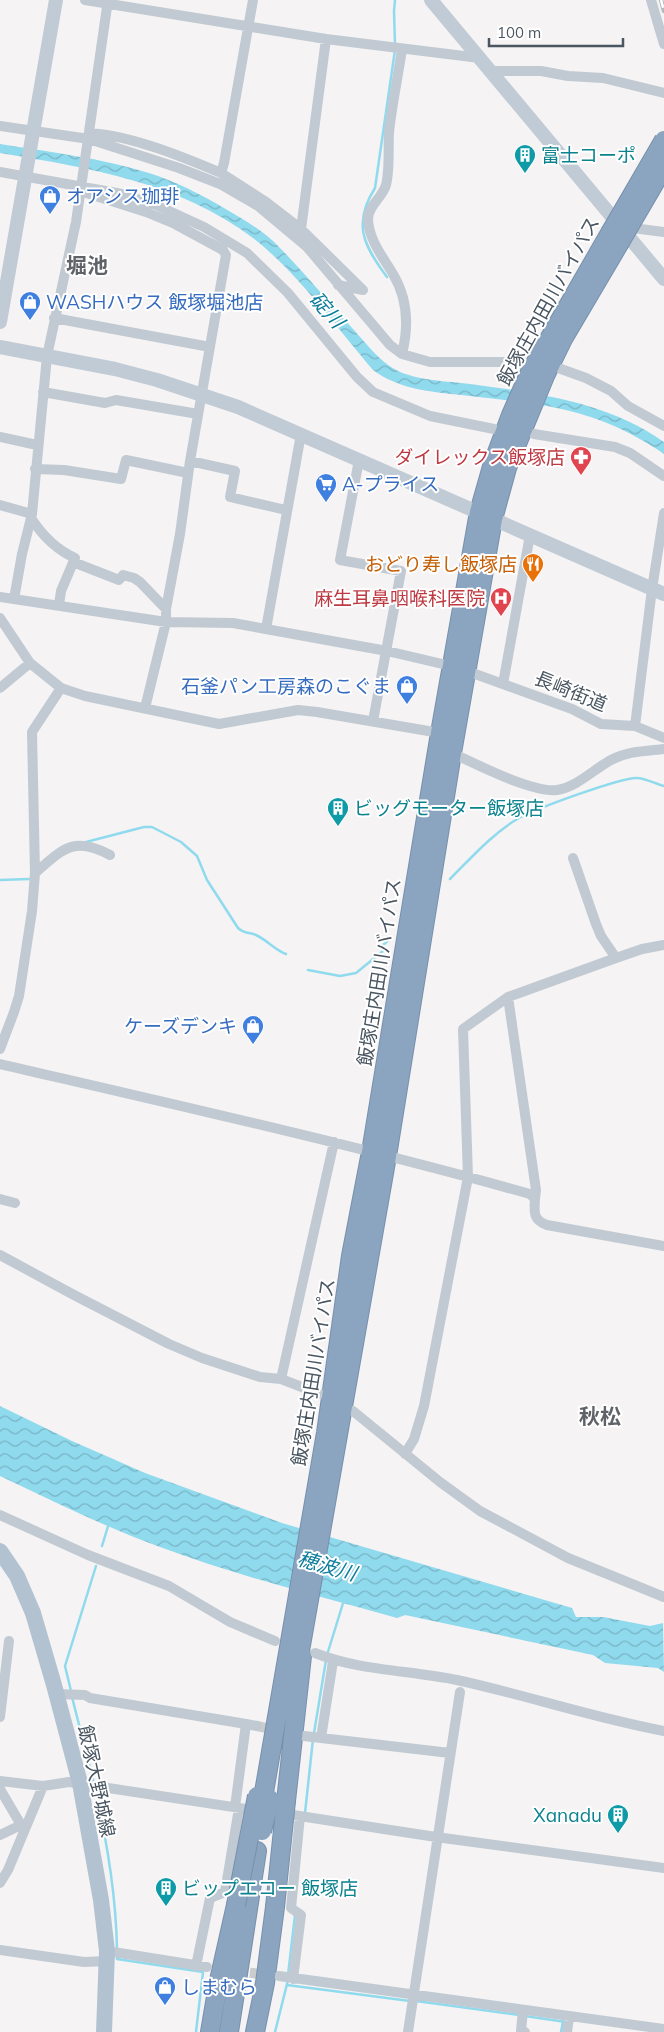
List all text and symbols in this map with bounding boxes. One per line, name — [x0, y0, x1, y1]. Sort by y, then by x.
scale bar — [489, 15, 623, 47]
text: 100 m — [497, 23, 541, 42]
building icon: 富士コーポ — [513, 143, 537, 174]
place label: 富士コーポ — [541, 143, 636, 167]
shop icon: オアシス珈琲 — [38, 184, 62, 215]
place label: オアシス珈琲 — [66, 184, 179, 208]
street label: 飯塚庄内田川バイパス — [492, 212, 604, 390]
district label: 堀池 — [66, 252, 108, 278]
water label: 碇川 — [305, 286, 351, 334]
shop icon: WASHハウス 飯塚堀池店 — [18, 290, 42, 321]
place label: WASHハウス 飯塚堀池店 — [46, 290, 263, 314]
place label: ダイレックス飯塚店 — [395, 445, 565, 469]
pharmacy icon: ダイレックス飯塚店 — [569, 445, 593, 476]
supermarket icon: A-プライス — [314, 472, 338, 503]
place label: A-プライス — [342, 472, 439, 496]
place label: おどり寿し飯塚店 — [365, 552, 517, 576]
restaurant icon: おどり寿し飯塚店 — [521, 552, 545, 583]
place label: 麻生耳鼻咽喉科医院 — [314, 586, 485, 610]
hospital icon: 麻生耳鼻咽喉科医院 — [489, 586, 513, 617]
street label: 長崎街道 — [531, 666, 611, 716]
place label: 石釜パン工房森のこぐま — [181, 674, 391, 698]
shop icon: 石釜パン工房森のこぐま — [395, 674, 419, 705]
building icon: ビッグモーター飯塚店 — [326, 796, 350, 827]
place label: ビッグモーター飯塚店 — [354, 796, 544, 820]
street label: 飯塚庄内田川バイパス — [352, 876, 406, 1068]
place label: ケーズデンキ — [124, 1014, 237, 1038]
shop icon: ケーズデンキ — [241, 1014, 265, 1045]
street label: 飯塚庄内田川バイパス — [286, 1276, 340, 1468]
district label: 秋松 — [579, 1403, 621, 1429]
water label: 穂波川 — [295, 1545, 361, 1586]
street label: 飯塚大野城線 — [73, 1723, 121, 1839]
place label: Xanadu — [533, 1803, 602, 1827]
building icon: Xanadu — [606, 1803, 630, 1834]
building icon: ビップエコー 飯塚店 — [154, 1876, 178, 1907]
place label: ビップエコー 飯塚店 — [182, 1876, 358, 1900]
shop icon: しまむら — [153, 1975, 177, 2006]
place label: しまむら — [181, 1975, 257, 1999]

